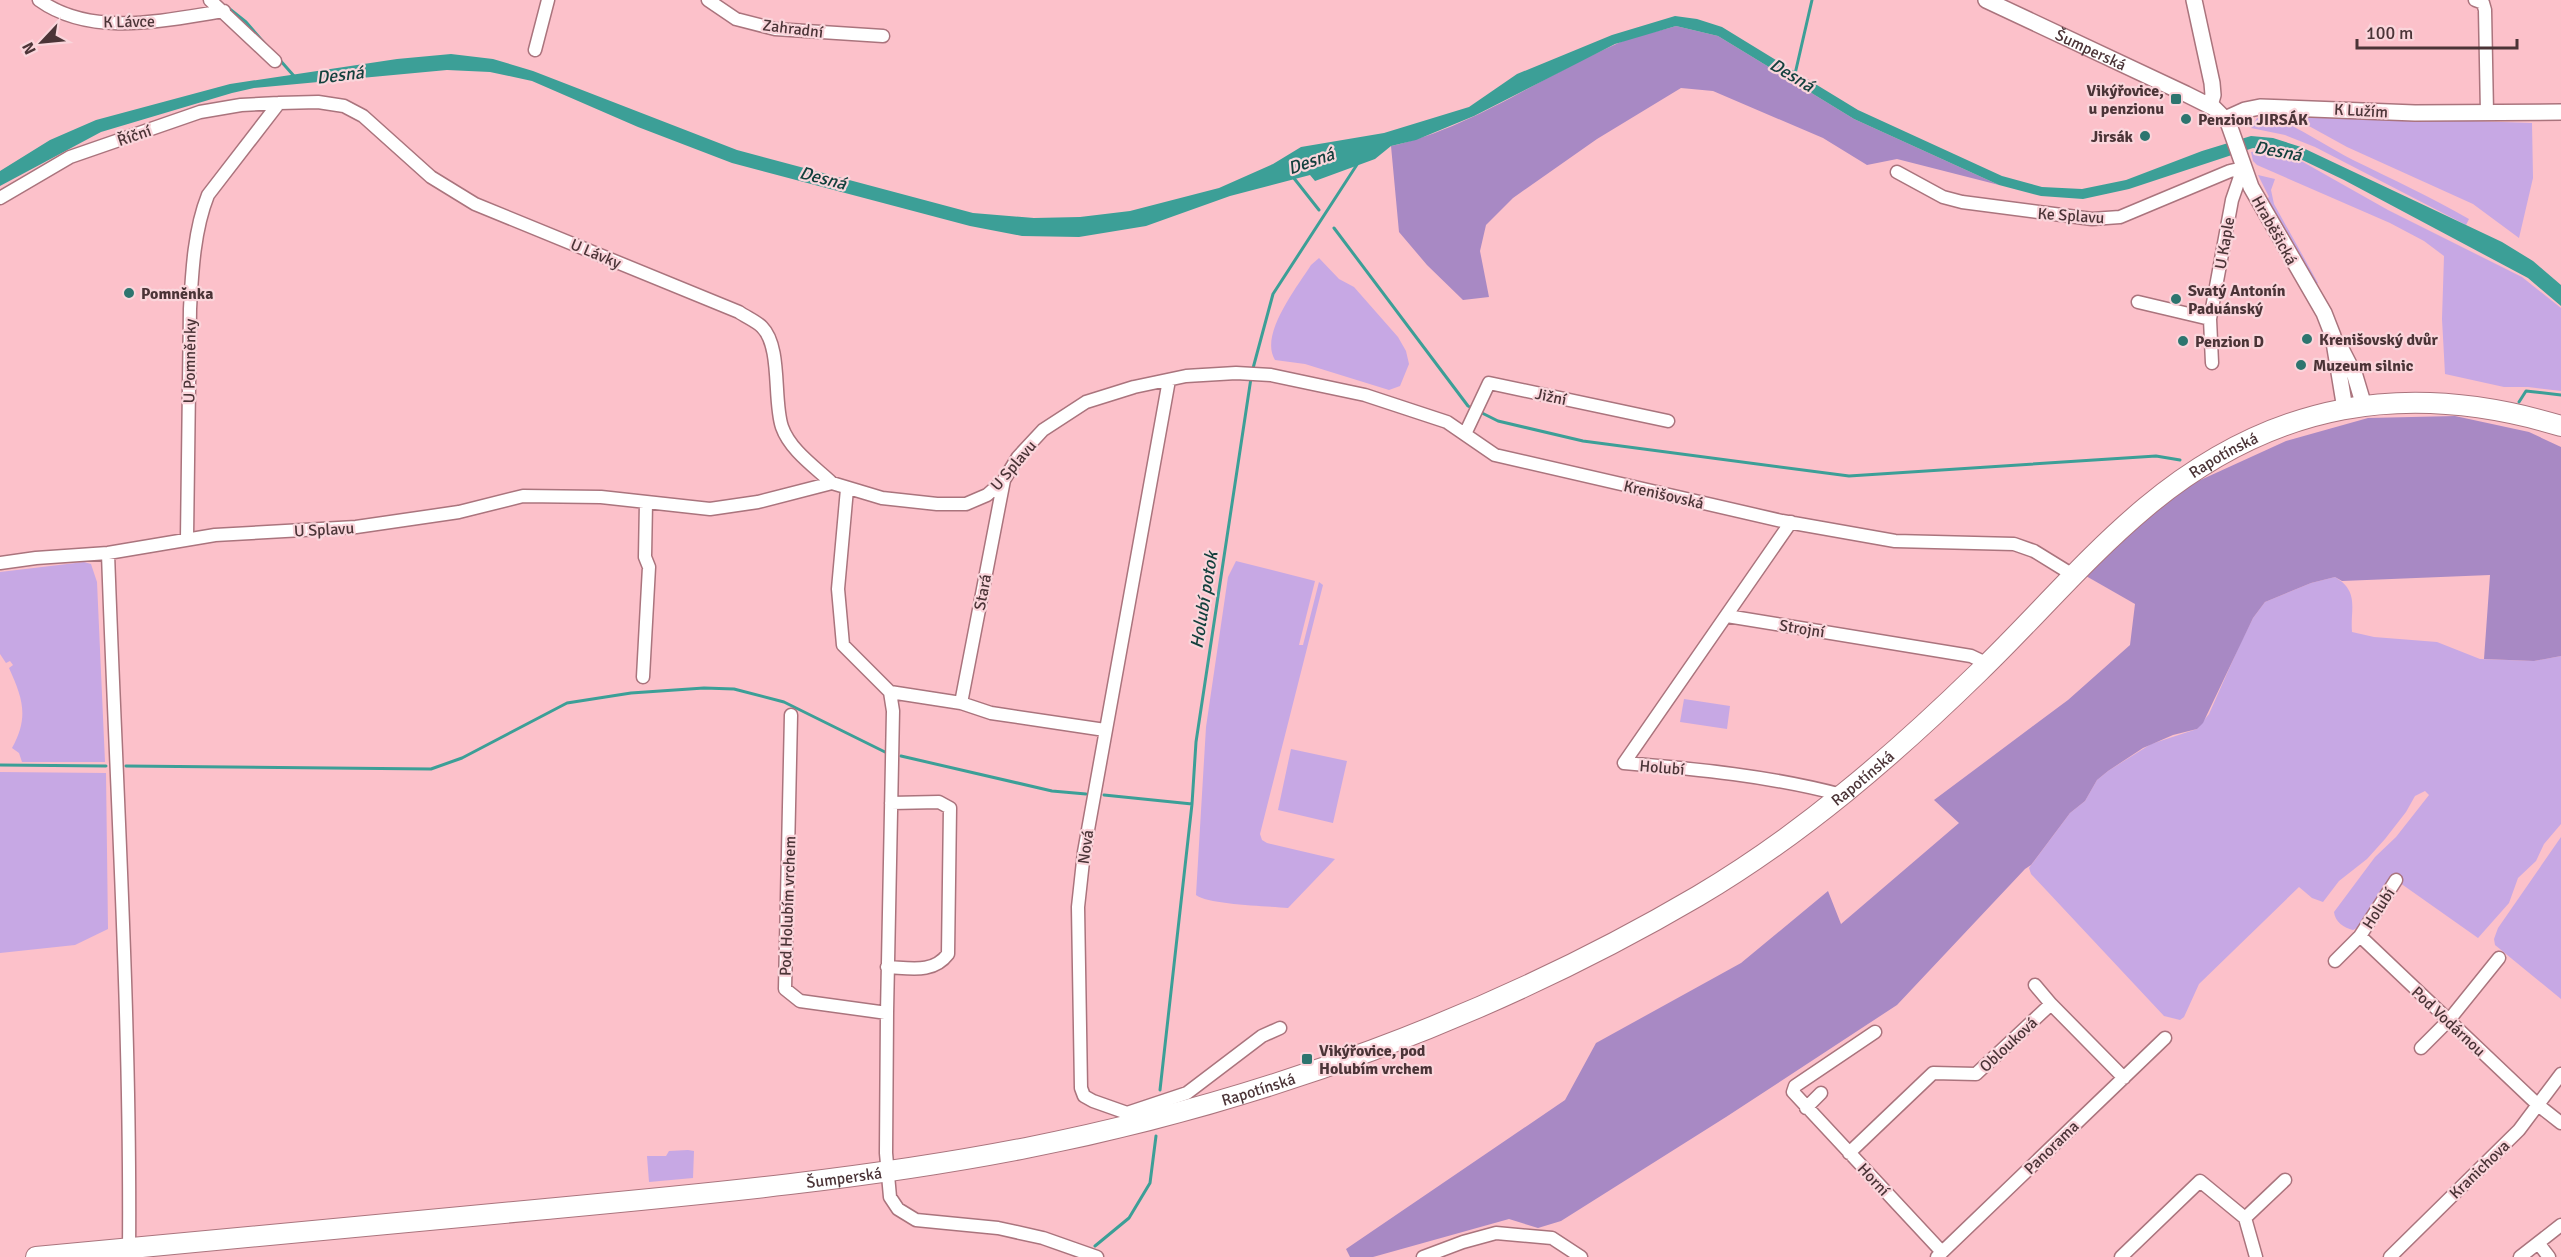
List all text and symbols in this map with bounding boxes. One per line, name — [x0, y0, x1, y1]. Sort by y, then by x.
north arrow — [12, 12, 72, 72]
street label: K Lávce — [103, 12, 155, 32]
scale bar — [2357, 12, 2518, 50]
street label: Zahradní — [761, 15, 825, 43]
text: 100 m — [2366, 22, 2413, 44]
street label: Šumperská — [2052, 25, 2129, 75]
text: N — [18, 39, 41, 58]
water label: Desná — [1766, 53, 1819, 97]
water label: Desná — [315, 61, 366, 89]
place label: Vikýřovice, u penzionu — [2087, 81, 2164, 119]
marker: Vikýřovice, u penzionu — [2169, 92, 2183, 106]
street label: K Lužím — [2333, 100, 2388, 122]
place label: Penzion JIRSÁK — [2198, 110, 2308, 130]
marker: Penzion JIRSÁK — [2179, 112, 2193, 126]
street label: Říční — [115, 121, 155, 151]
place label: Jirsák — [2091, 127, 2134, 147]
marker: Jirsák — [2138, 129, 2152, 143]
water label: Desná — [2253, 136, 2304, 166]
water label: Desná — [1285, 143, 1338, 179]
water label: Desná — [797, 161, 850, 195]
street label: Hraběšická — [2247, 192, 2301, 269]
street label: Ke Splavu — [2037, 204, 2105, 228]
street label: U Kaple — [2211, 215, 2239, 271]
street label: U Lávky — [567, 234, 624, 274]
place label: Svatý Antonín Paduánský — [2188, 281, 2286, 319]
place label: Pomněnka — [141, 284, 213, 304]
marker: Pomněnka — [122, 286, 136, 300]
marker: Svatý Antonín Paduánský — [2169, 292, 2183, 306]
street label: U Pomněnky — [179, 318, 201, 404]
place label: Krenišovský dvůr — [2319, 330, 2439, 350]
place label: Penzion D — [2195, 332, 2264, 352]
marker: Krenišovský dvůr — [2300, 332, 2314, 346]
marker: Penzion D — [2176, 334, 2190, 348]
place label: Muzeum silnic — [2313, 356, 2414, 376]
marker: Muzeum silnic — [2294, 358, 2308, 372]
street label: Jižní — [1533, 384, 1569, 410]
street label: Rapotínská — [2185, 428, 2261, 483]
street label: U Splavu — [986, 436, 1041, 495]
street label: Krenišovská — [1622, 476, 1706, 514]
street label: U Splavu — [293, 518, 355, 542]
water label: Holubí potok — [1185, 548, 1223, 650]
street label: Stará — [970, 572, 996, 612]
street label: Strojní — [1778, 616, 1827, 643]
street label: Rapotínská — [1827, 746, 1899, 811]
street label: Holubí — [1639, 756, 1686, 780]
street label: Nová — [1074, 829, 1098, 866]
street label: Pod Holubím vrchem — [776, 836, 800, 976]
street label: Holubí — [2358, 884, 2400, 933]
street label: Pod Vodárnou — [2407, 982, 2489, 1061]
street label: Oblouková — [1976, 1013, 2042, 1077]
place label: Vikýřovice, pod Holubím vrchem — [1319, 1041, 1433, 1079]
marker: Vikýřovice, pod Holubím vrchem — [1300, 1052, 1314, 1066]
street label: Rapotínská — [1219, 1069, 1298, 1111]
street label: Panorama — [2020, 1117, 2083, 1179]
street label: Kranichova — [2445, 1136, 2514, 1203]
street label: Horní — [1853, 1159, 1894, 1201]
street label: Šumperská — [805, 1163, 883, 1193]

